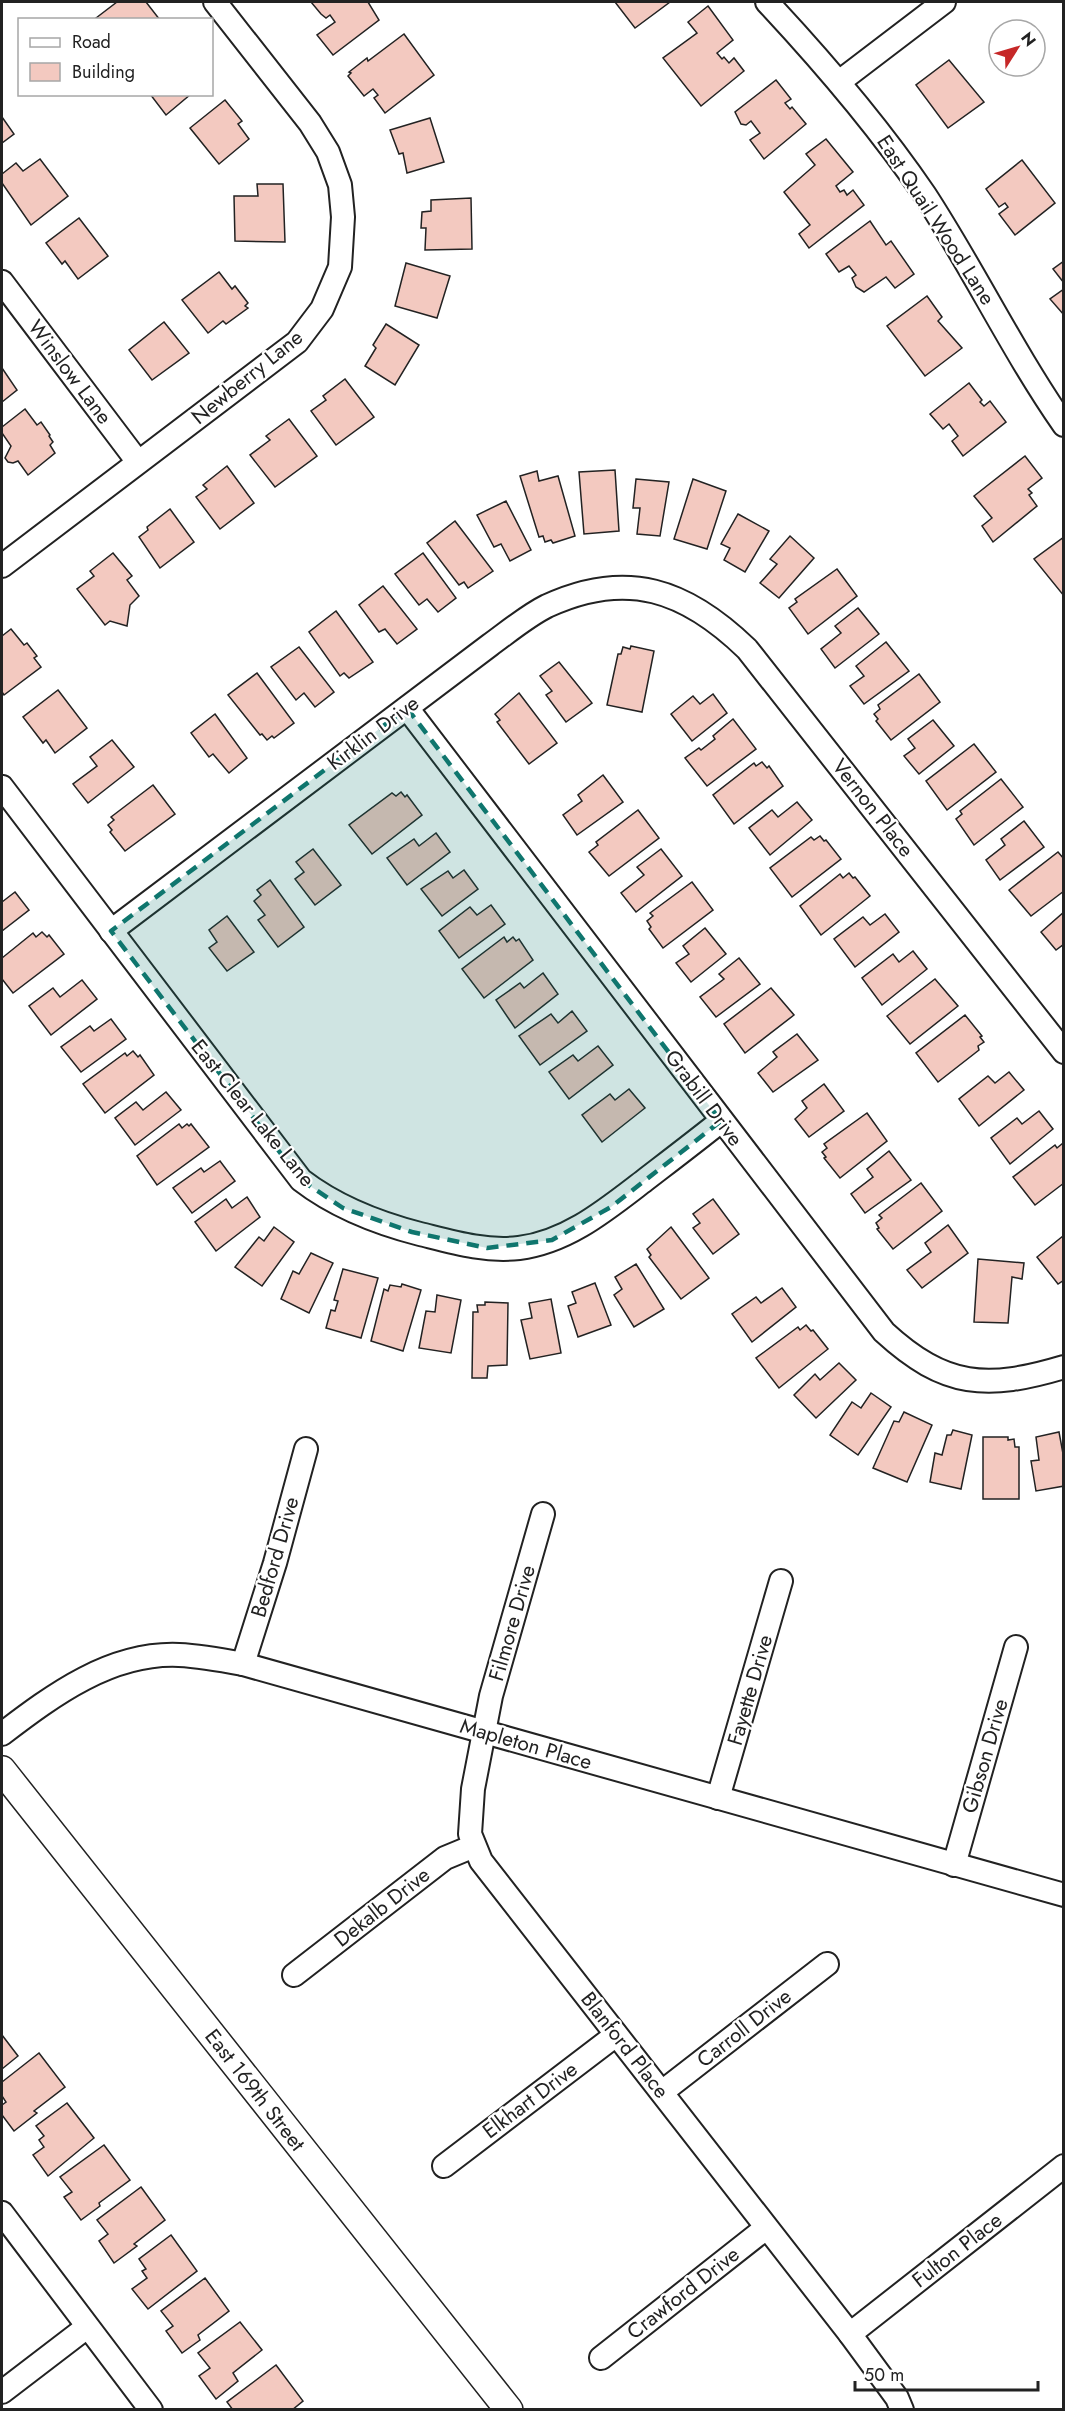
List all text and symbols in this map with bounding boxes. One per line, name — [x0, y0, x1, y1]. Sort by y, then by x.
legend — [18, 18, 213, 96]
north arrow — [987, 18, 1047, 78]
text: N — [1016, 27, 1042, 51]
text: Road — [72, 29, 111, 55]
text: Building — [72, 59, 135, 85]
street label: East Quail Wood Lane — [870, 129, 1002, 311]
street label: Winslow Lane — [21, 314, 119, 431]
street label: Newberry Lane — [185, 322, 309, 431]
street label: Kirklin Drive — [321, 688, 425, 778]
street label: Vernon Place — [825, 753, 921, 864]
street label: East Clear Lake Lane — [184, 1033, 322, 1193]
street label: Grabill Drive — [658, 1044, 750, 1153]
street label: Bedford Drive — [243, 1493, 307, 1621]
street label: Filmore Drive — [481, 1561, 543, 1684]
street label: Fayette Drive — [720, 1631, 780, 1749]
street label: Gibson Drive — [954, 1695, 1016, 1817]
street label: Mapleton Place — [457, 1711, 596, 1777]
street label: Dekalb Drive — [328, 1860, 436, 1954]
street label: Carroll Drive — [690, 1981, 798, 2075]
street label: Blanford Place — [574, 1985, 676, 2105]
street label: East 169th Street — [198, 2023, 312, 2157]
street label: Elkhart Drive — [476, 2054, 584, 2146]
street label: Fulton Place — [906, 2205, 1009, 2295]
street label: Crawford Drive — [620, 2239, 746, 2347]
scale bar — [855, 2354, 1038, 2392]
text: 50 m — [864, 2362, 904, 2388]

